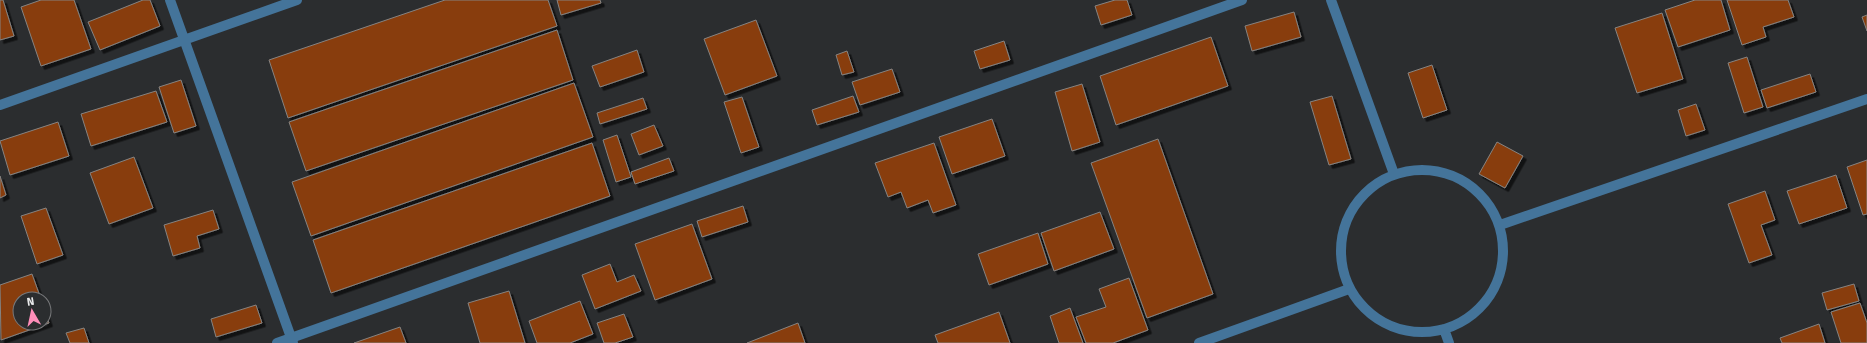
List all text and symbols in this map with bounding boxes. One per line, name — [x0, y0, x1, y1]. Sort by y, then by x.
north arrow — [12, 291, 52, 331]
text: N — [26, 295, 35, 309]

